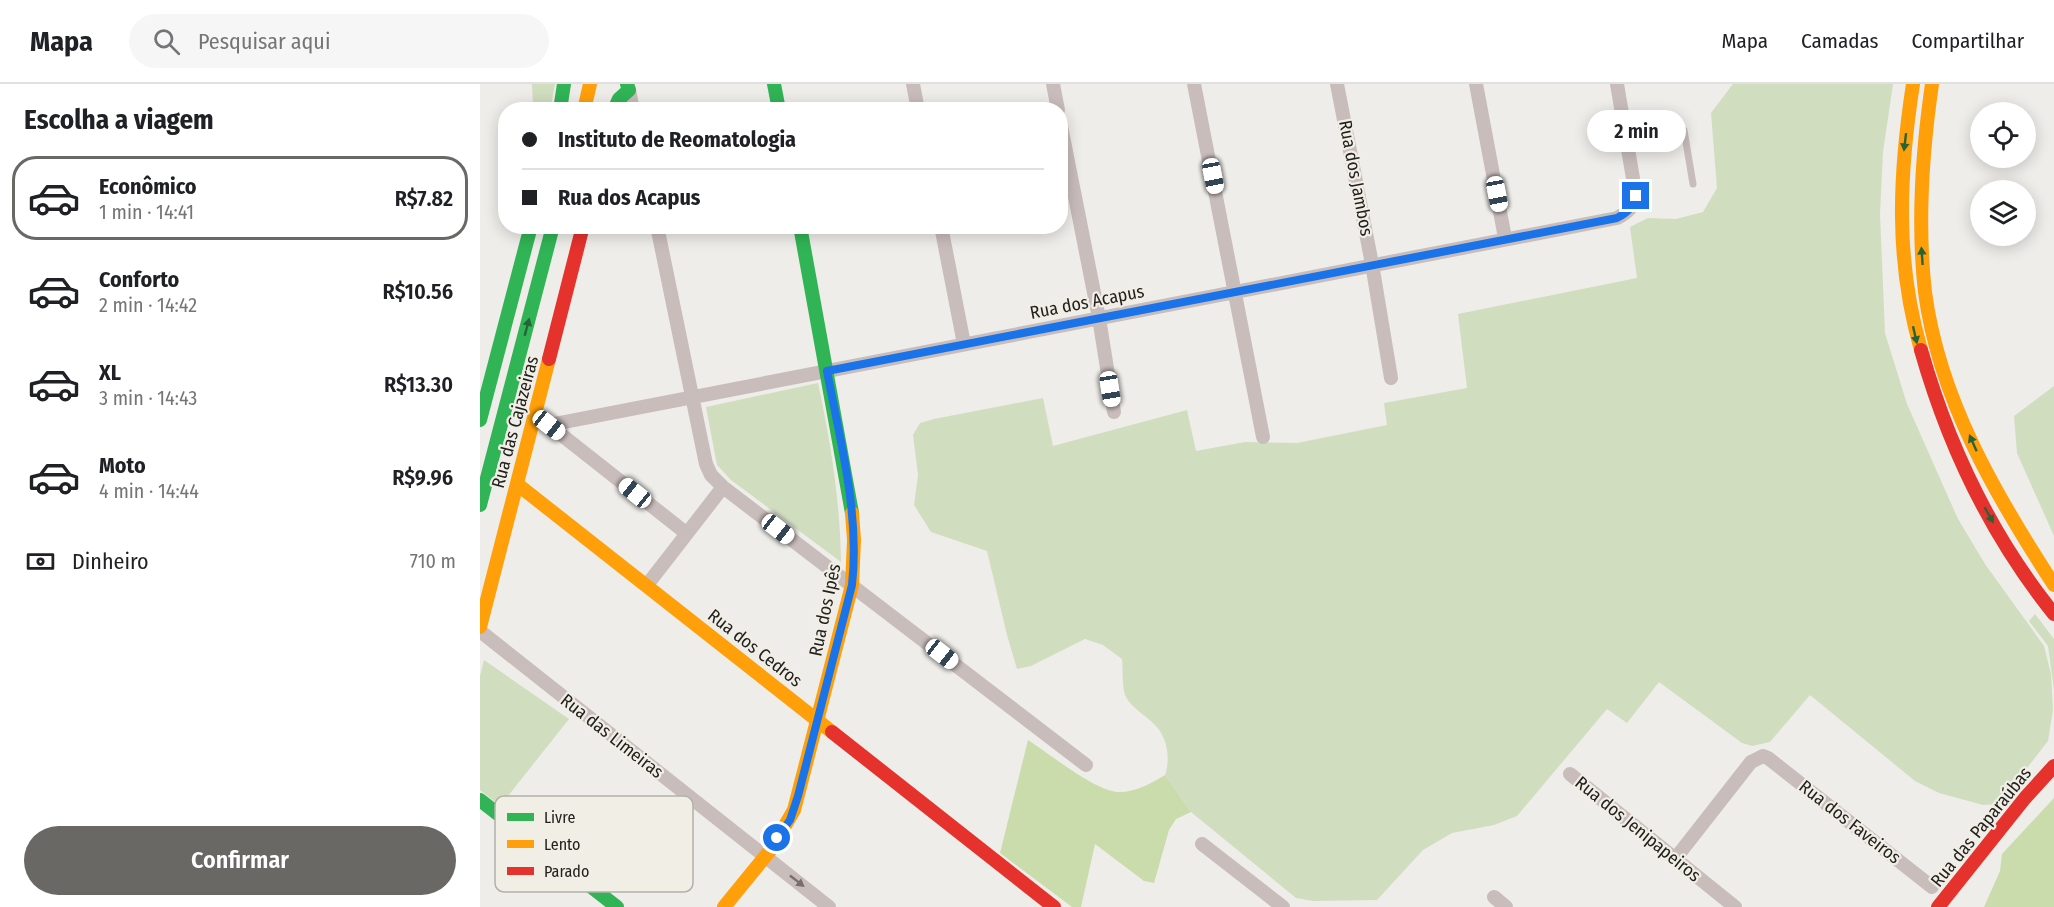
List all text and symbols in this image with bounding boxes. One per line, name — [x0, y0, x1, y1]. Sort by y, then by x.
search box — [129, 14, 549, 68]
text: Mapa — [30, 25, 93, 58]
icon: search — [150, 25, 183, 58]
text: Pesquisar aqui — [198, 28, 330, 55]
text: Mapa — [1722, 28, 1768, 54]
text: Camadas — [1801, 28, 1879, 54]
text: Compartilhar — [1912, 28, 2024, 54]
map controls — [1970, 102, 2036, 246]
button: locate — [1970, 102, 2036, 168]
text: Escolha a viagem — [24, 104, 214, 136]
callout: 2 min — [1586, 109, 1686, 151]
street label: Rua dos Jambos — [1334, 118, 1378, 238]
text: 2 min — [1614, 119, 1659, 143]
text: Instituto de Reomatologia — [558, 126, 796, 153]
one-way arrow — [1900, 132, 1909, 151]
car — [1201, 157, 1225, 195]
icon: car — [27, 171, 81, 225]
text: Econômico — [99, 173, 197, 200]
car — [1485, 175, 1509, 213]
button: layers — [1970, 180, 2036, 246]
route end — [1622, 182, 1649, 209]
text: Rua dos Acapus — [558, 184, 701, 211]
text: R$7.82 — [395, 185, 453, 212]
text: 1 min · 14:41 — [99, 200, 194, 224]
one-way arrow — [1917, 247, 1927, 266]
icon: car — [27, 264, 81, 318]
text: Conforto — [99, 266, 179, 293]
text: R$10.56 — [383, 278, 453, 305]
street label: Rua dos Acapus — [1028, 280, 1146, 324]
text: 2 min · 14:42 — [99, 293, 197, 317]
one-way arrow — [523, 318, 532, 336]
one-way arrow — [1911, 326, 1921, 345]
street label: Rua das Cajazeiras — [487, 353, 543, 491]
icon: car — [27, 357, 81, 411]
text: XL — [99, 359, 121, 386]
car — [1098, 370, 1122, 408]
text: R$13.30 — [384, 371, 453, 398]
text: 3 min · 14:43 — [99, 386, 197, 410]
car — [529, 407, 569, 443]
one-way arrow — [1968, 434, 1978, 452]
icon: car — [27, 450, 81, 504]
text: Moto — [99, 452, 146, 479]
text: R$9.96 — [392, 464, 453, 491]
car — [615, 475, 655, 511]
text: 4 min · 14:44 — [99, 479, 199, 503]
one-way arrow — [1984, 507, 1994, 524]
car — [758, 511, 798, 547]
icon: cash — [24, 545, 57, 578]
text: Dinheiro — [72, 548, 149, 575]
text: 710 m — [410, 549, 456, 573]
street label: Rua dos Ipês — [804, 561, 846, 658]
street label: Rua dos Cedros — [703, 604, 807, 692]
car — [922, 636, 962, 672]
street label: Rua das Limeiras — [556, 689, 668, 783]
street label: Rua das Paparaúbas — [1926, 762, 2036, 891]
street label: Rua dos Jenipapeiros — [1571, 772, 1706, 887]
street label: Rua dos Faveiros — [1795, 775, 1905, 869]
legend — [495, 796, 693, 892]
text: Livre — [544, 808, 575, 827]
route start — [763, 824, 790, 851]
button: Confirmar — [24, 826, 456, 895]
text: Lento — [544, 835, 580, 854]
text: Parado — [544, 862, 589, 881]
one-way arrow — [789, 875, 805, 888]

